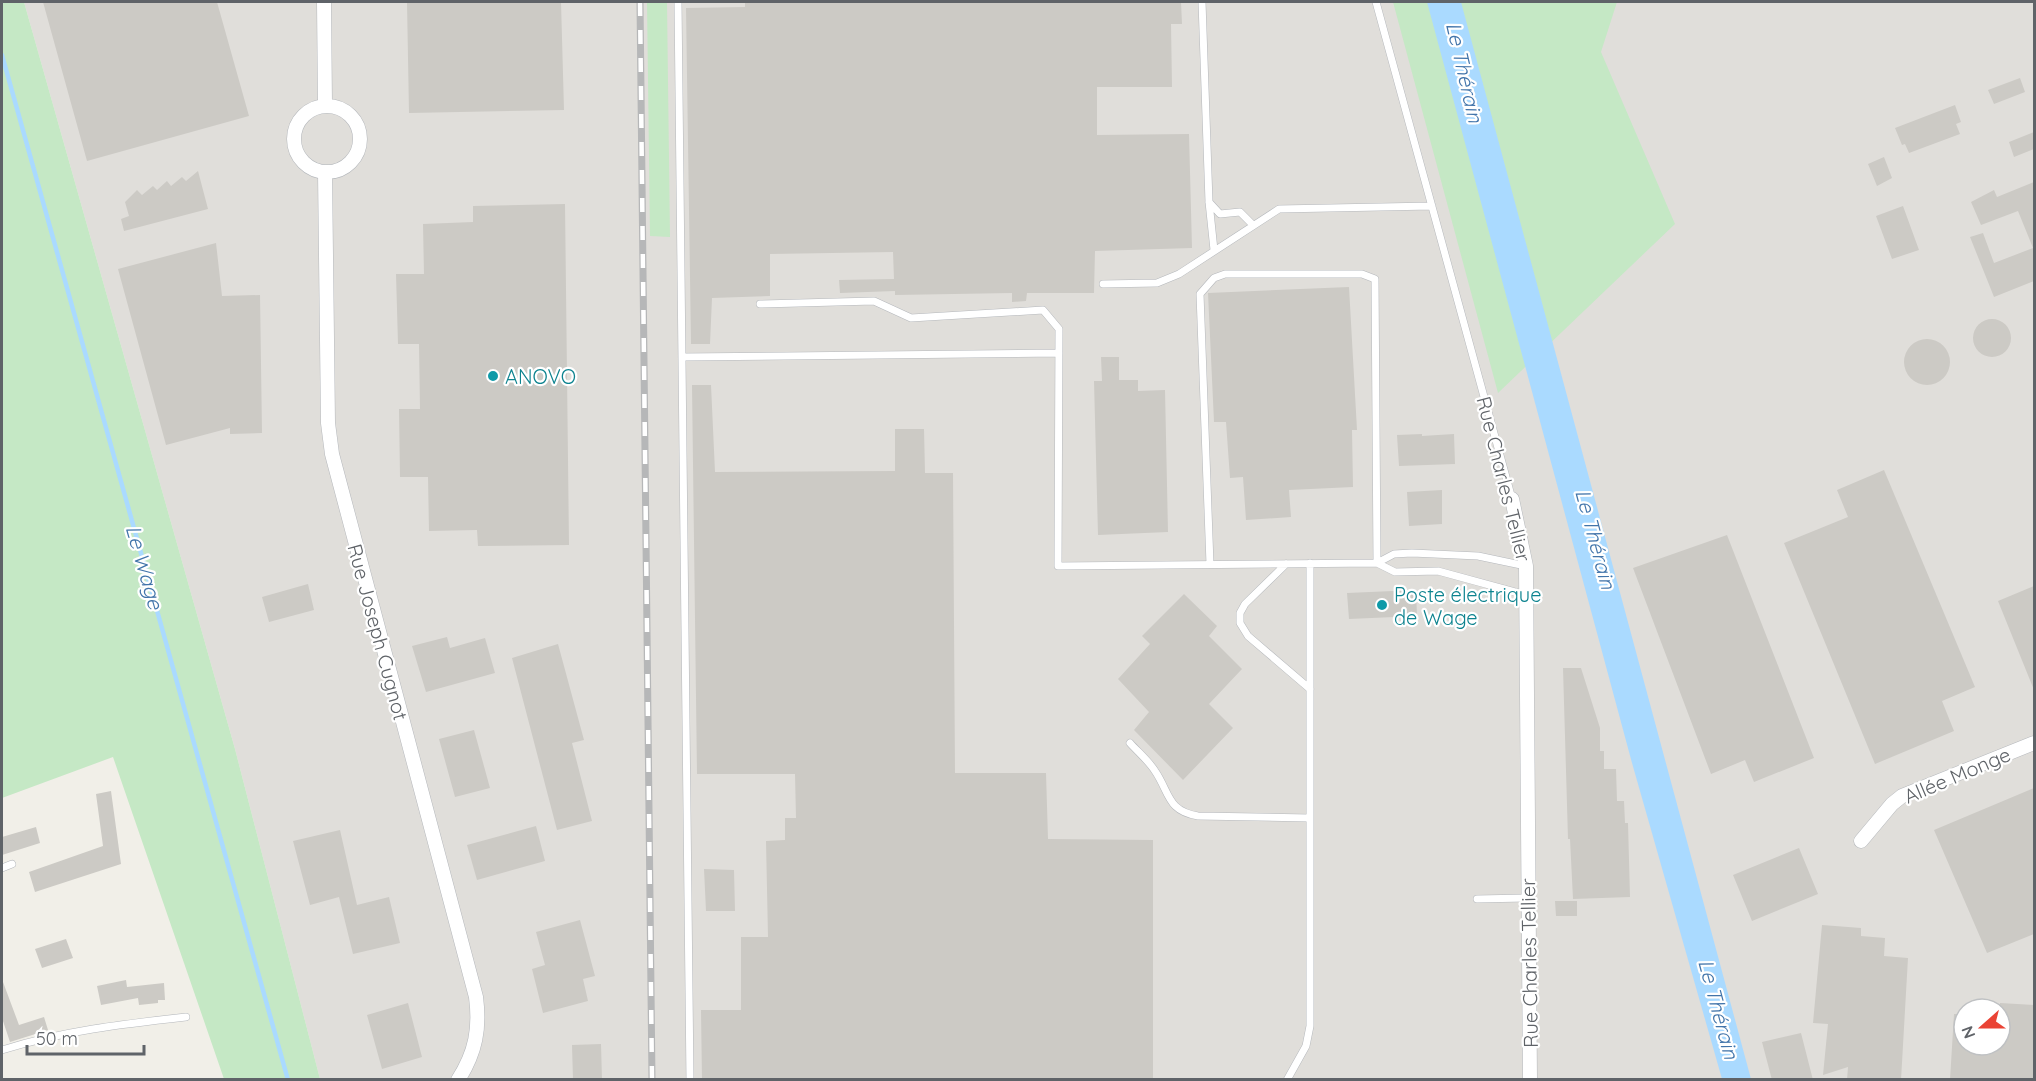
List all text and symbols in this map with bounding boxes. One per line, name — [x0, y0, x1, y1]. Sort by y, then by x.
water label: Le Thérain — [1441, 19, 1489, 126]
place label: ANOVO — [505, 364, 576, 389]
marker: ANOVO — [486, 369, 500, 383]
street label: Rue Charles Tellier — [1471, 394, 1537, 565]
water label: Le Thérain — [1570, 486, 1622, 593]
water label: Le Wage — [121, 522, 170, 613]
street label: Rue Joseph Cugnot — [342, 541, 414, 723]
place label: Poste électrique de Wage — [1394, 582, 1542, 630]
marker: Poste électrique de Wage — [1375, 598, 1389, 612]
street label: Allée Monge — [1900, 741, 2014, 809]
street label: Rue Charles Tellier — [1515, 878, 1543, 1048]
water label: Le Thérain — [1693, 956, 1745, 1063]
north arrow — [1952, 997, 2012, 1057]
scale bar — [27, 1018, 144, 1056]
text: N — [1957, 1023, 1979, 1041]
text: 50 m — [36, 1027, 78, 1050]

